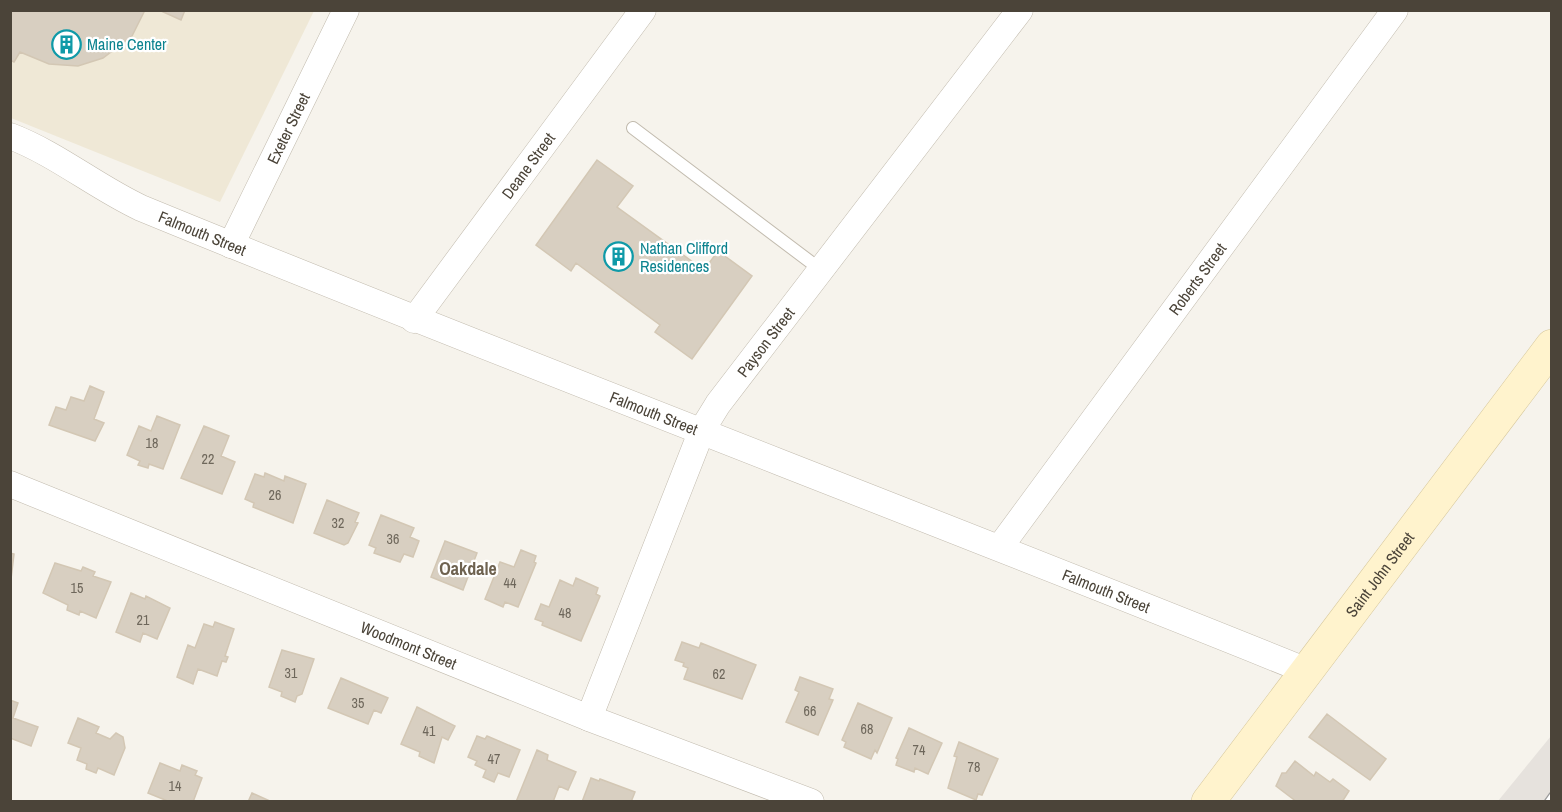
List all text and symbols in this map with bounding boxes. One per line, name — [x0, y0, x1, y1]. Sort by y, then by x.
building icon: Maine Center — [50, 28, 82, 60]
place label: Maine Center — [87, 33, 167, 55]
street label: Exeter Street — [261, 89, 315, 167]
street label: Deane Street — [496, 128, 560, 203]
street label: Falmouth Street — [155, 205, 250, 261]
place label: Nathan Clifford Residences — [640, 237, 728, 277]
street label: Roberts Street — [1163, 238, 1231, 319]
building icon: Nathan Clifford Residences — [603, 241, 635, 273]
street label: Payson Street — [732, 302, 800, 381]
street label: Falmouth Street — [607, 386, 701, 440]
house number: 18 — [146, 434, 158, 452]
house number: 22 — [202, 450, 214, 468]
house number: 26 — [269, 486, 281, 504]
house number: 32 — [332, 514, 344, 532]
street label: Saint John Street — [1340, 527, 1419, 622]
house number: 36 — [387, 530, 399, 548]
district label: Oakdale — [439, 556, 497, 581]
street label: Falmouth Street — [1059, 563, 1154, 618]
house number: 44 — [504, 574, 517, 592]
house number: 15 — [71, 579, 83, 597]
house number: 48 — [559, 604, 571, 622]
house number: 21 — [137, 611, 150, 629]
street label: Woodmont Street — [357, 616, 460, 675]
house number: 31 — [285, 664, 298, 682]
house number: 62 — [713, 665, 725, 683]
house number: 35 — [352, 694, 364, 712]
house number: 66 — [804, 702, 816, 720]
house number: 68 — [861, 720, 873, 738]
house number: 41 — [423, 722, 436, 740]
house number: 74 — [913, 741, 926, 759]
house number: 47 — [488, 750, 500, 768]
house number: 78 — [968, 758, 980, 776]
house number: 14 — [169, 777, 182, 795]

